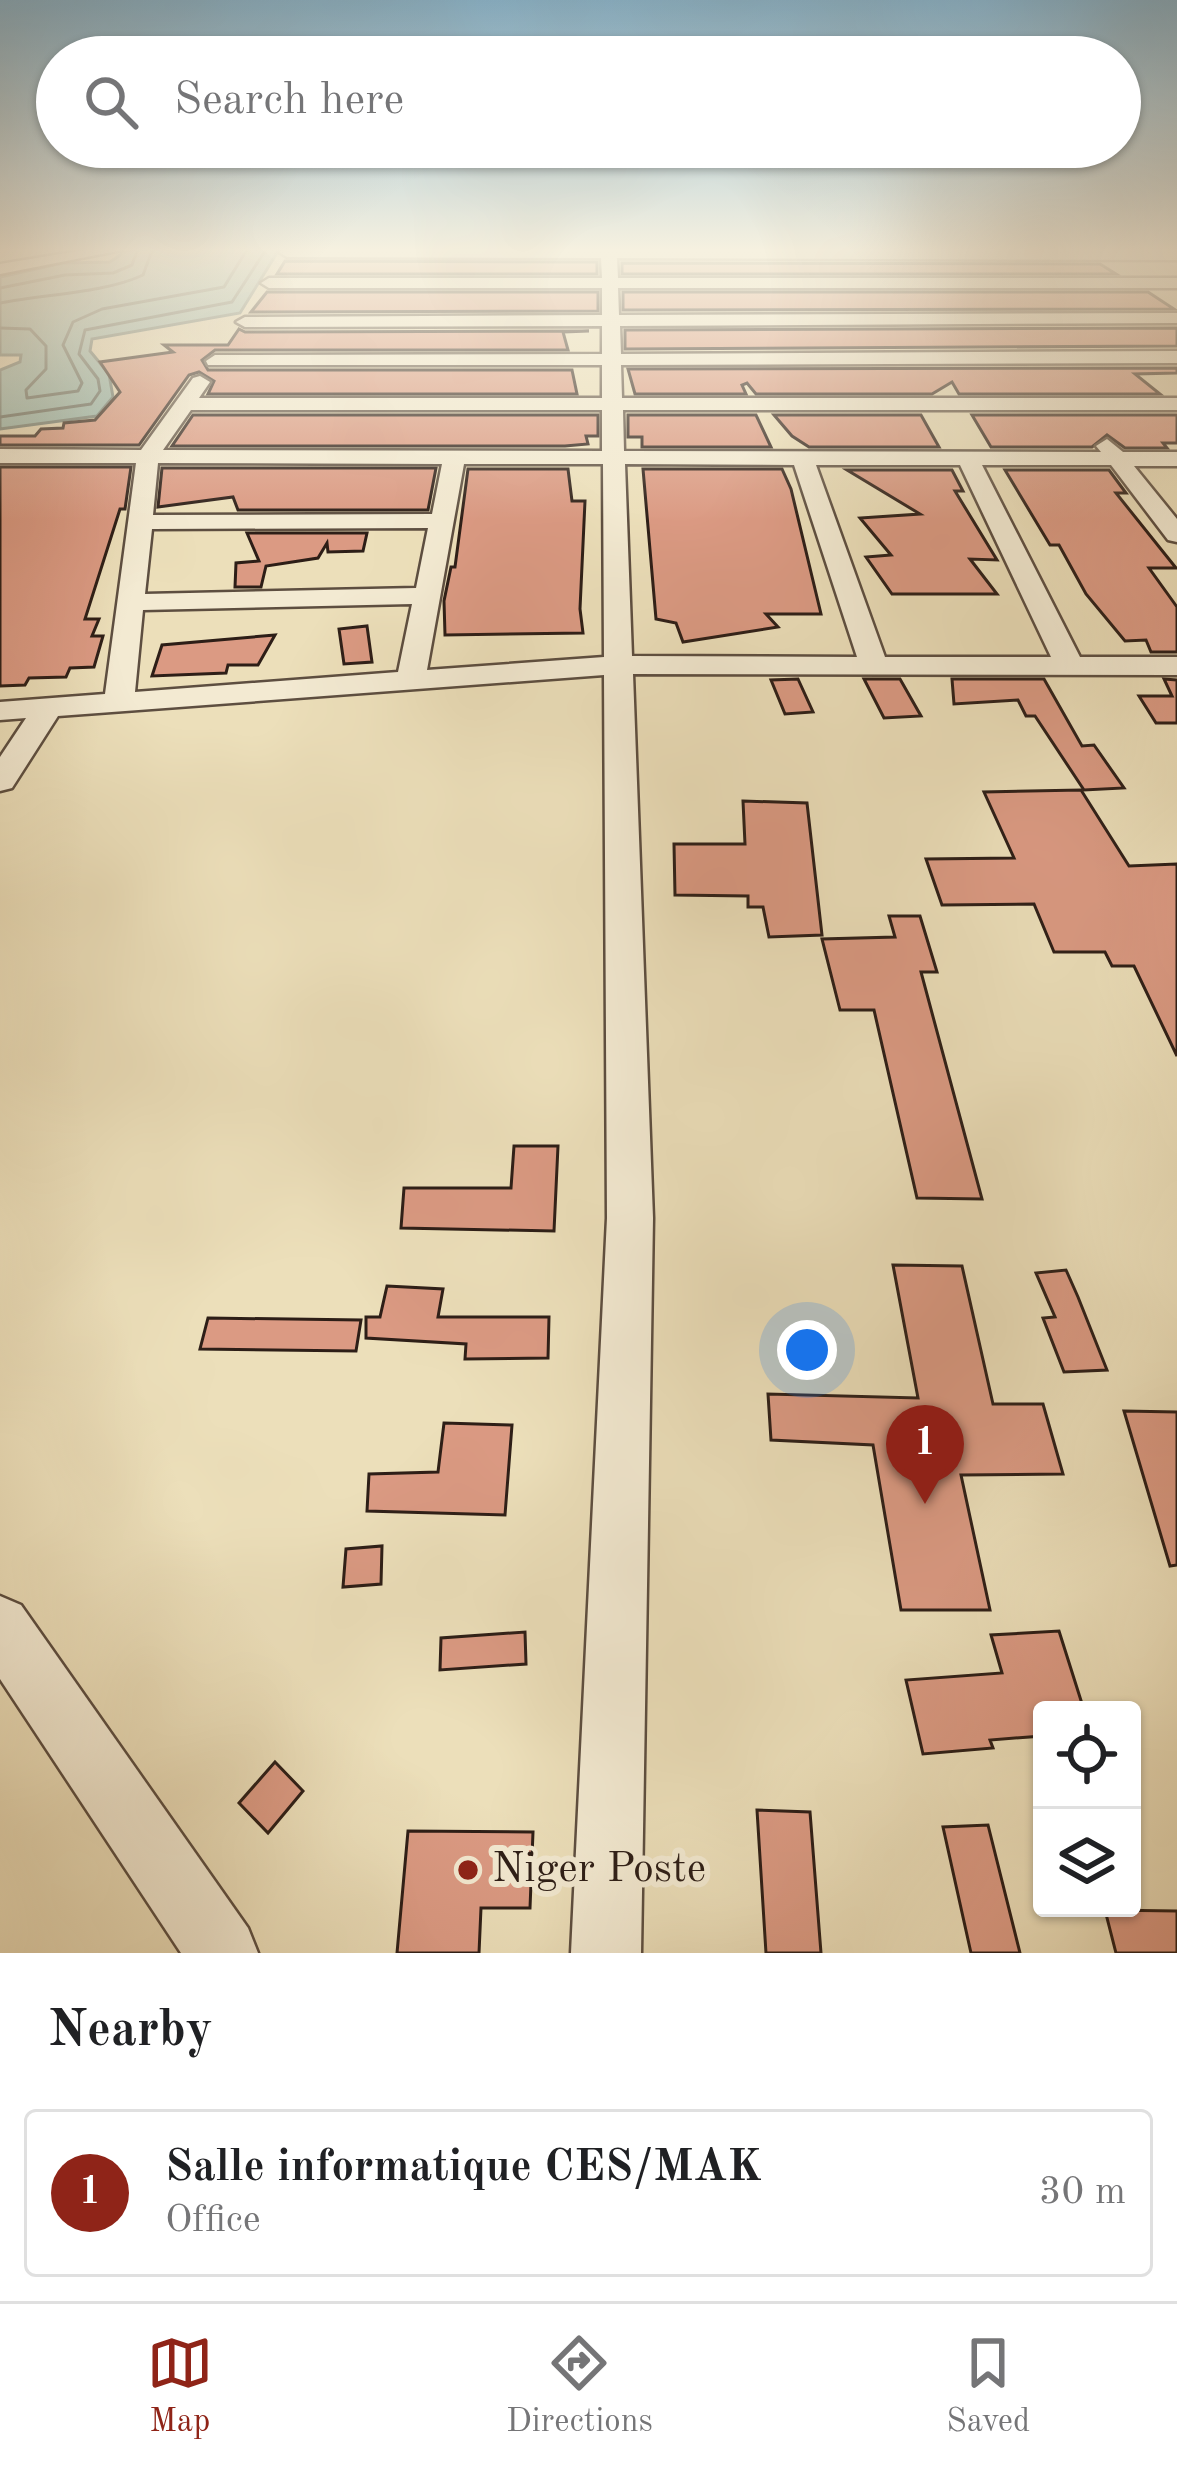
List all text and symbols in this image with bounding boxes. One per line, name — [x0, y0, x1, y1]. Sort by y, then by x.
search box — [36, 36, 1141, 168]
icon: search — [78, 69, 144, 135]
text: Search here — [174, 79, 404, 124]
your location — [777, 1320, 837, 1380]
pin: 1 — [886, 1405, 964, 1504]
map controls — [1033, 1701, 1141, 1917]
button: locate — [1033, 1701, 1141, 1809]
button: layers — [1033, 1809, 1141, 1917]
place label: Niger Poste — [492, 1849, 706, 1891]
marker: Niger Poste — [455, 1857, 481, 1883]
text: Nearby — [48, 2006, 213, 2057]
text: Salle informatique CES/MAK — [165, 2146, 762, 2191]
text: 1 — [79, 2173, 101, 2212]
text: 30 m — [1039, 2173, 1126, 2212]
text: Office — [165, 2201, 261, 2240]
tab: Map — [147, 2330, 213, 2443]
tab: Directions — [506, 2330, 653, 2443]
tab: Saved — [946, 2330, 1030, 2443]

